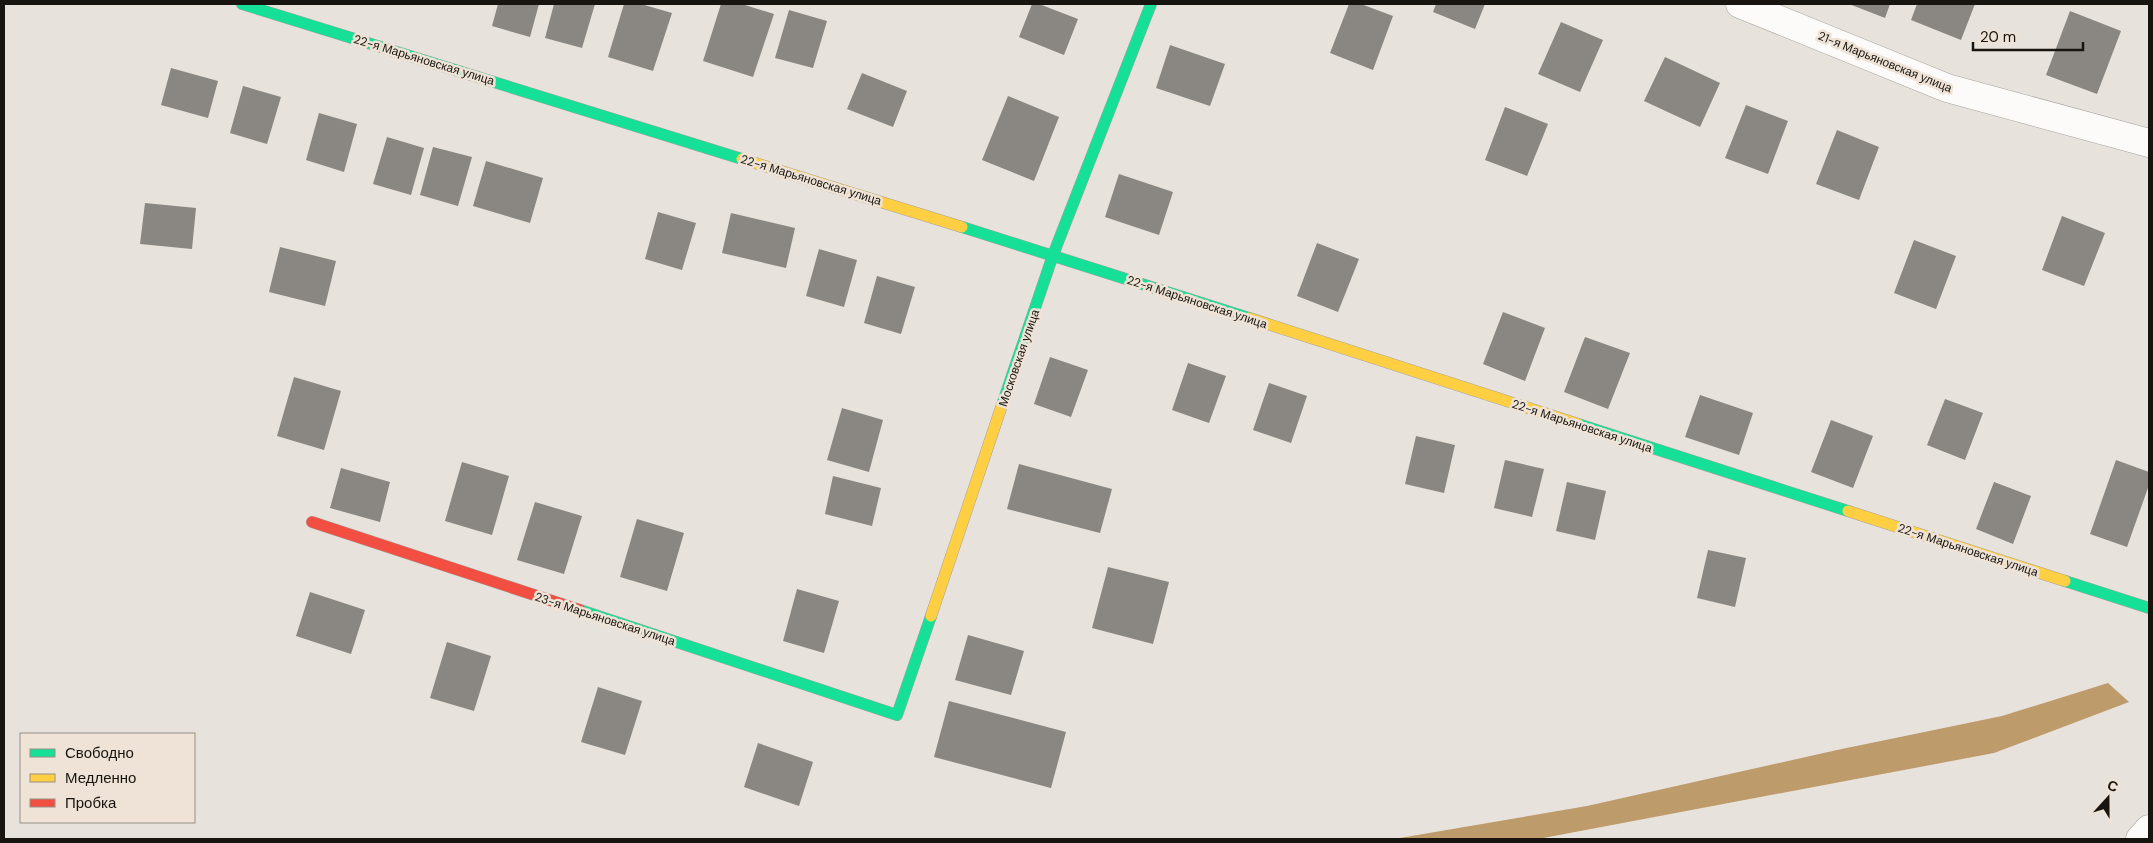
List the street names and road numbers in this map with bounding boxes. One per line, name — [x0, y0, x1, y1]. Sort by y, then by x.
street label: 21-я Марьяновская улица — [1815, 28, 1955, 96]
street label: 22-я Марьяновская улица — [352, 31, 497, 89]
street label: 22-я Марьяновская улица — [739, 151, 884, 209]
street label: 22-я Марьяновская улица — [1125, 272, 1270, 332]
street label: Московская улица — [995, 307, 1043, 409]
street label: 22-я Марьяновская улица — [1510, 396, 1655, 456]
street label: 22-я Марьяновская улица — [1896, 520, 2041, 580]
street label: 23-я Марьяновская улица — [533, 589, 678, 649]

